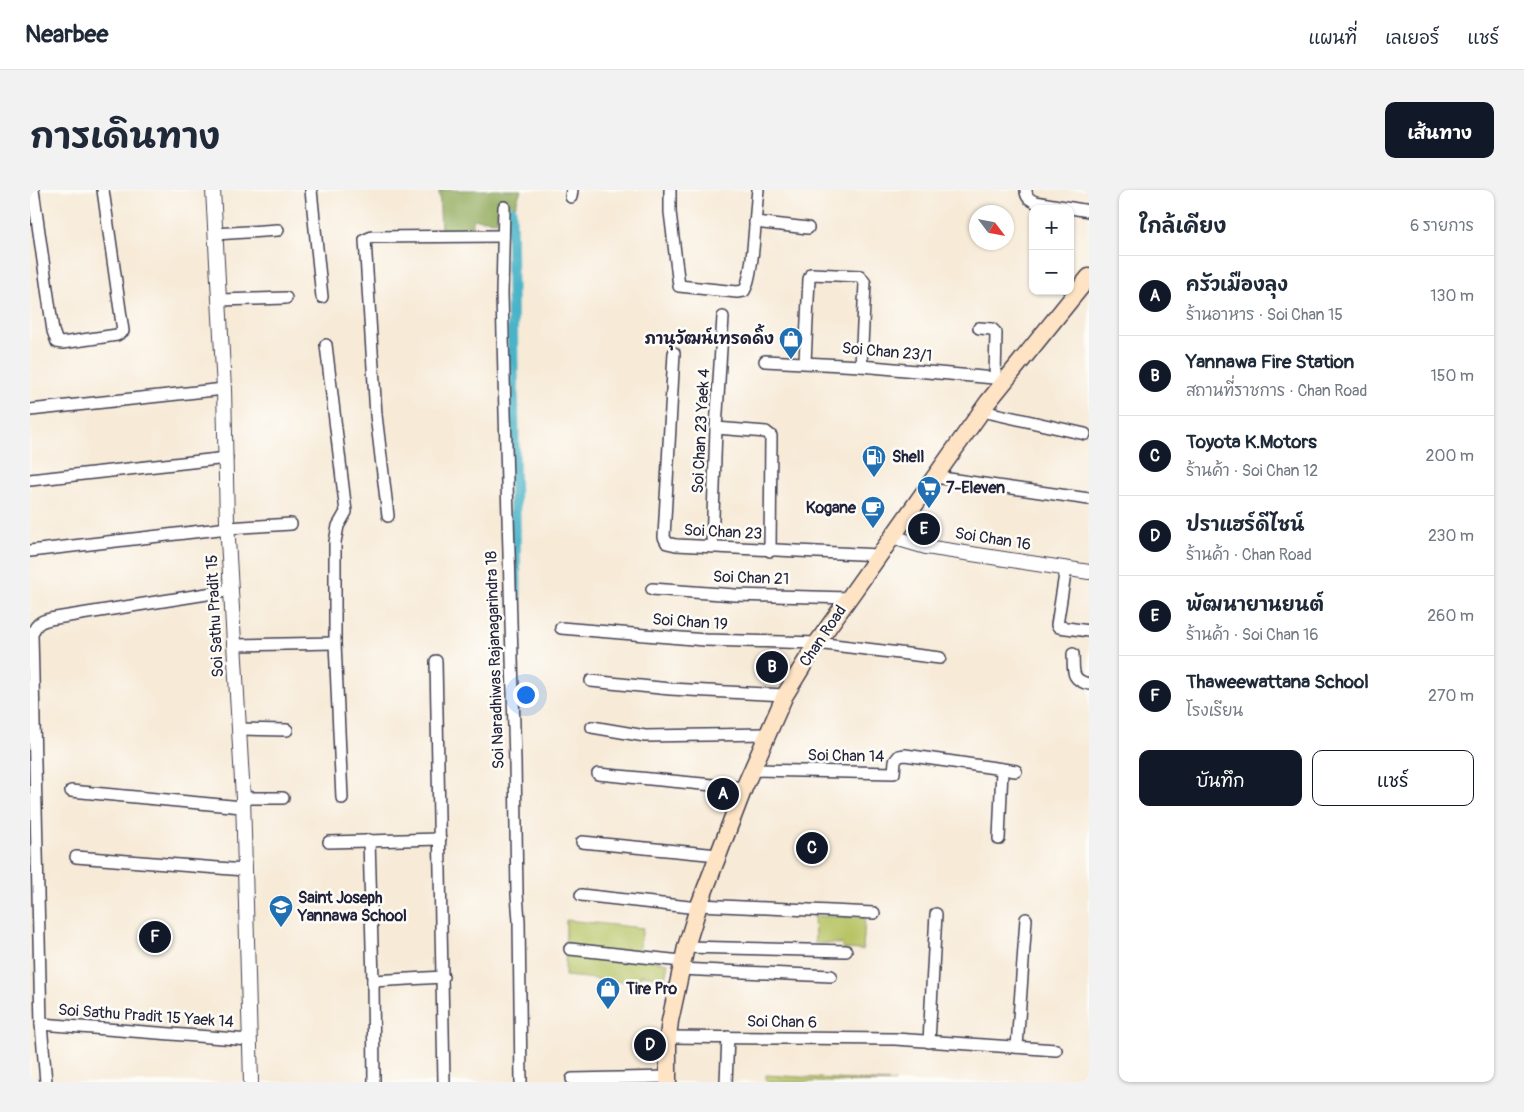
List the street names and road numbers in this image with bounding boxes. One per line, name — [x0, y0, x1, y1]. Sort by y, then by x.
street label: Soi Chan 23/1 — [841, 338, 933, 366]
street label: Soi Chan 23 Yaek 4 — [688, 368, 714, 494]
street label: Soi Chan 23 — [683, 520, 763, 544]
street label: Soi Chan 16 — [954, 523, 1032, 555]
street label: Soi Naradhiwas Rajanagarindra 18 — [481, 550, 509, 770]
street label: Soi Sathu Pradit 15 — [202, 554, 228, 678]
street label: Soi Chan 21 — [713, 567, 789, 589]
street label: Chan Road — [795, 601, 851, 671]
street label: Soi Chan 19 — [652, 609, 728, 635]
street label: Soi Chan 14 — [808, 745, 884, 767]
street label: Soi Sathu Pradit 15 Yaek 14 — [57, 1000, 235, 1032]
street label: Soi Chan 6 — [747, 1011, 817, 1033]

